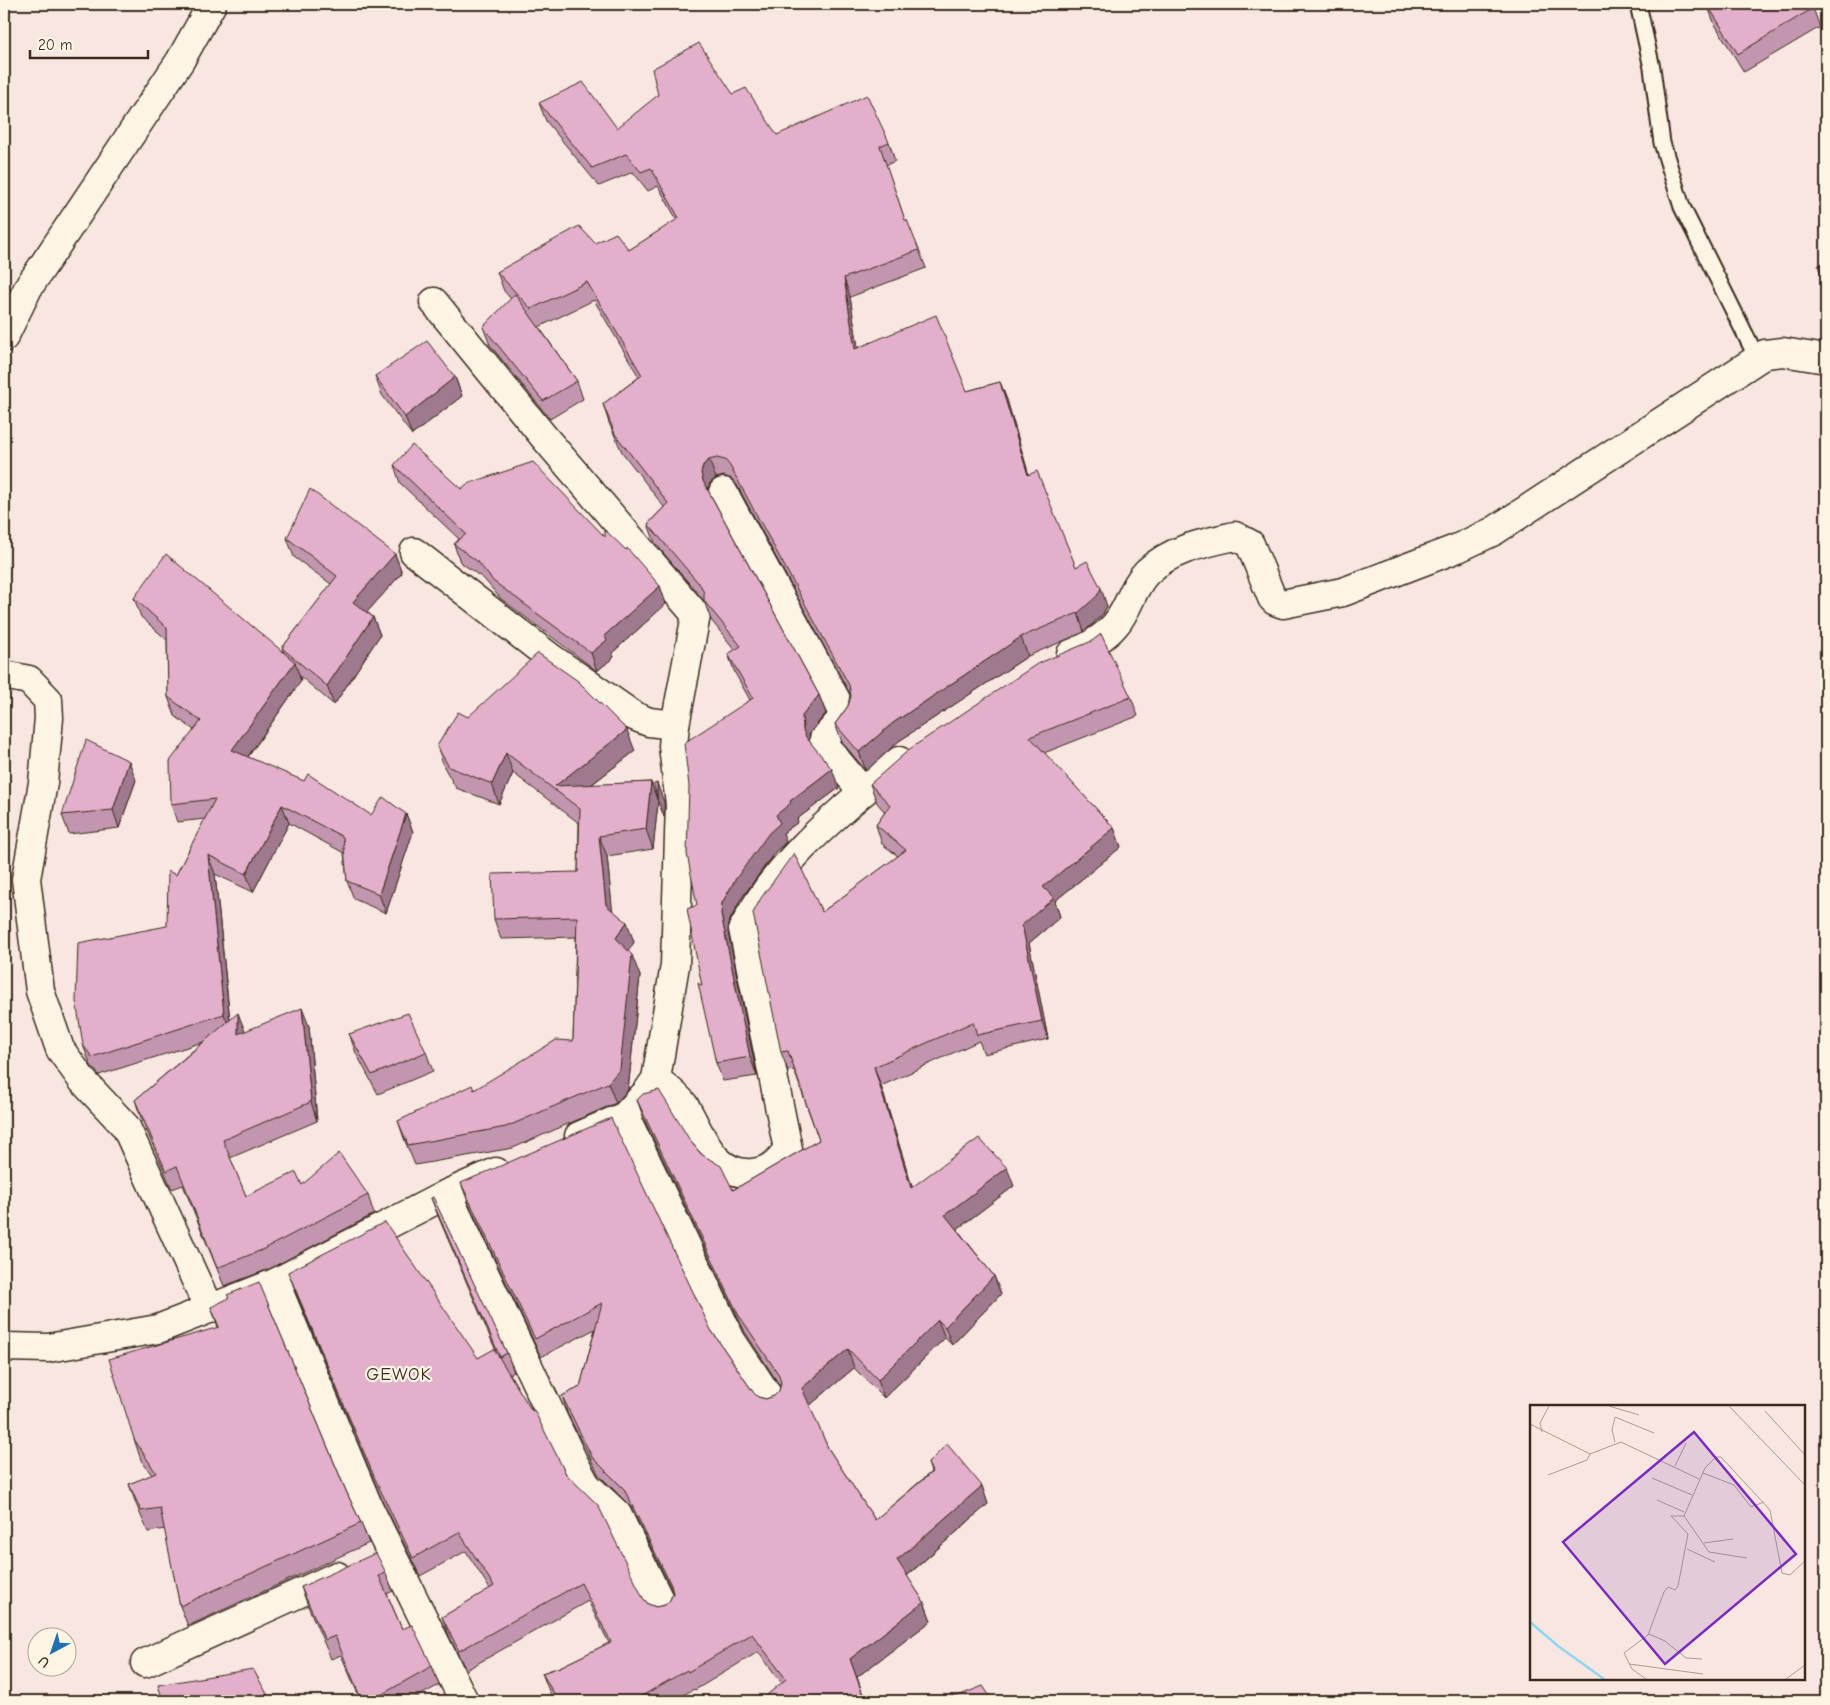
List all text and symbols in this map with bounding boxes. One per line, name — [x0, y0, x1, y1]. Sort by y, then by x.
scale bar — [30, 28, 148, 60]
text: 20 m — [38, 36, 72, 54]
district label: GEWOK — [366, 1364, 432, 1385]
inset map — [1530, 1405, 1805, 1680]
north arrow — [28, 1628, 78, 1678]
text: U — [35, 1652, 53, 1671]

